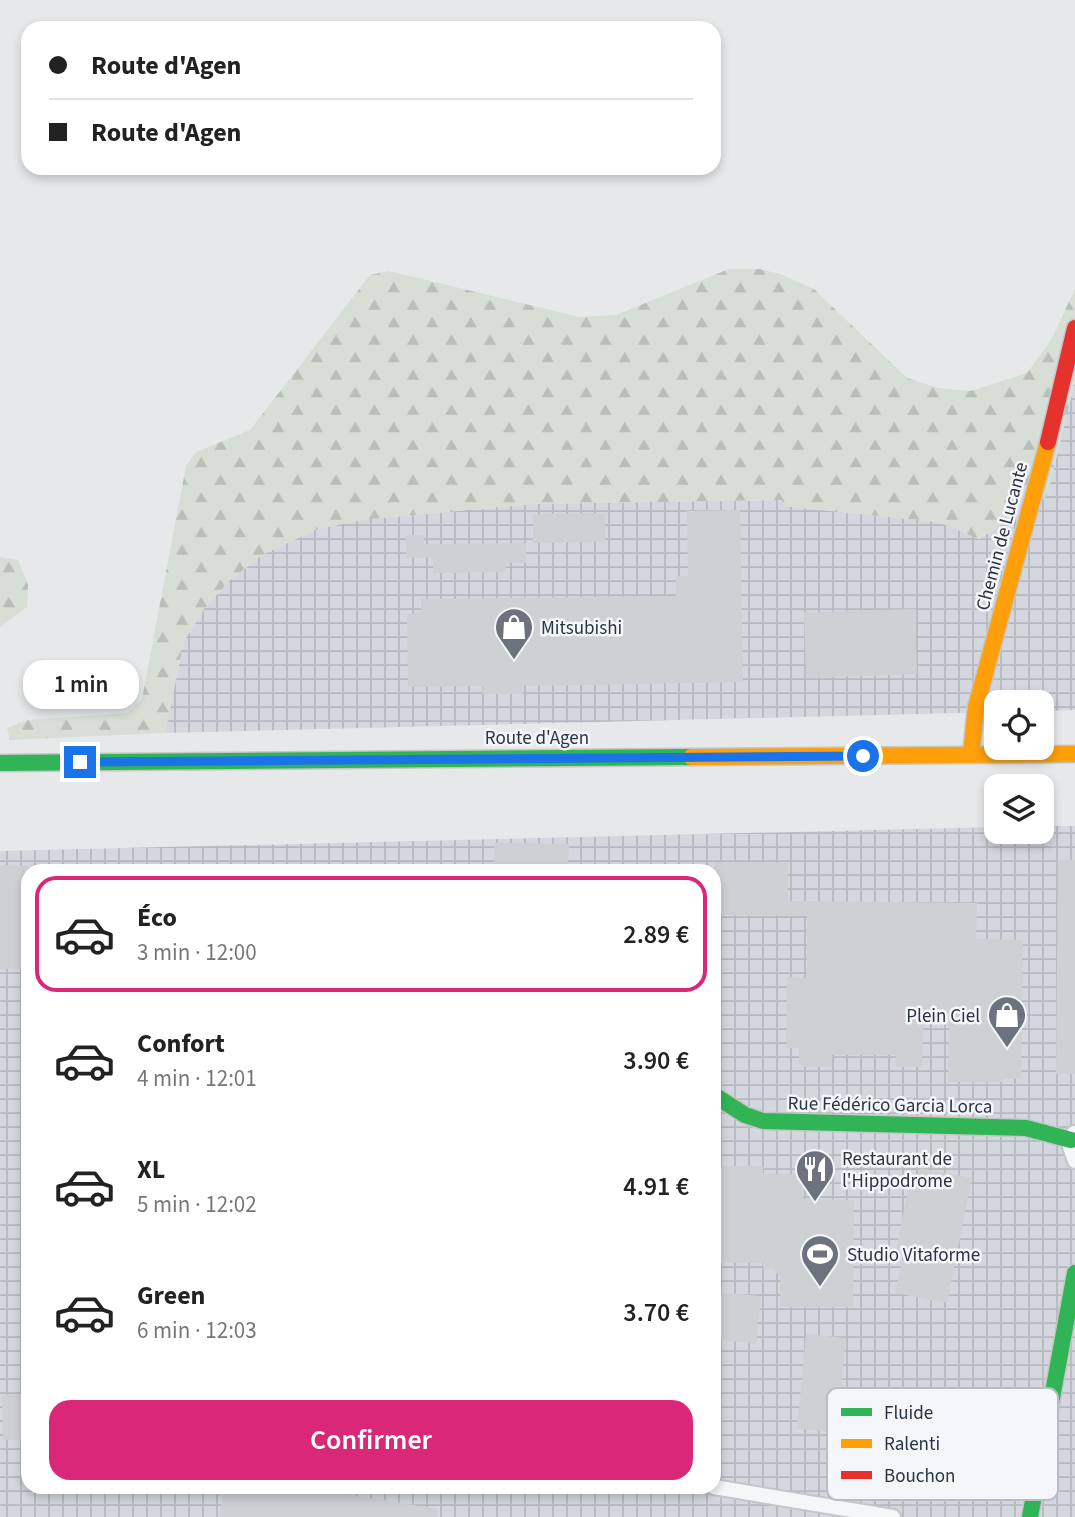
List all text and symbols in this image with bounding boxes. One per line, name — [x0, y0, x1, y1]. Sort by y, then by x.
text: Route d'Agen — [91, 47, 241, 84]
text: Route d'Agen — [91, 114, 241, 151]
street label: Chemin de Lucante — [970, 459, 1035, 613]
shop icon: Mitsubishi — [493, 606, 535, 661]
place label: Mitsubishi — [541, 615, 622, 642]
callout: 1 min — [22, 660, 138, 710]
text: 1 min — [54, 668, 108, 701]
map controls — [984, 690, 1054, 844]
button: locate — [984, 690, 1054, 760]
street label: Route d'Agen — [485, 725, 589, 752]
route start — [847, 740, 879, 772]
route end — [64, 746, 96, 778]
button: layers — [984, 774, 1054, 844]
text: Éco — [137, 899, 177, 936]
icon: car — [53, 903, 116, 966]
text: 2.89 € — [623, 916, 689, 953]
text: 3 min · 12:00 — [137, 936, 257, 969]
shop icon: Plein Ciel — [986, 994, 1028, 1049]
place label: Plein Ciel — [906, 1003, 980, 1030]
text: Confort — [137, 1025, 225, 1062]
icon: car — [53, 1029, 116, 1092]
text: 3.90 € — [623, 1042, 689, 1079]
text: 4 min · 12:01 — [137, 1062, 257, 1095]
street label: Rue Fédérico Garcia Lorca — [787, 1090, 993, 1121]
place label: Restaurant de l'Hippodrome — [842, 1146, 952, 1195]
restaurant icon: Restaurant de l'Hippodrome — [794, 1148, 836, 1203]
text: XL — [137, 1151, 165, 1188]
icon: car — [53, 1155, 116, 1218]
text: 4.91 € — [623, 1168, 689, 1205]
text: 5 min · 12:02 — [137, 1188, 257, 1221]
sports icon: Studio Vitaforme — [799, 1233, 841, 1288]
place label: Studio Vitaforme — [847, 1242, 980, 1269]
text: Green — [137, 1277, 205, 1314]
icon: car — [53, 1281, 116, 1344]
text: 3.70 € — [623, 1294, 689, 1331]
text: 6 min · 12:03 — [137, 1314, 257, 1347]
legend — [827, 1388, 1058, 1500]
button: Confirmer — [49, 1400, 693, 1480]
text: Fluide — [884, 1400, 933, 1427]
text: Ralenti — [884, 1431, 940, 1458]
text: Bouchon — [884, 1463, 956, 1490]

